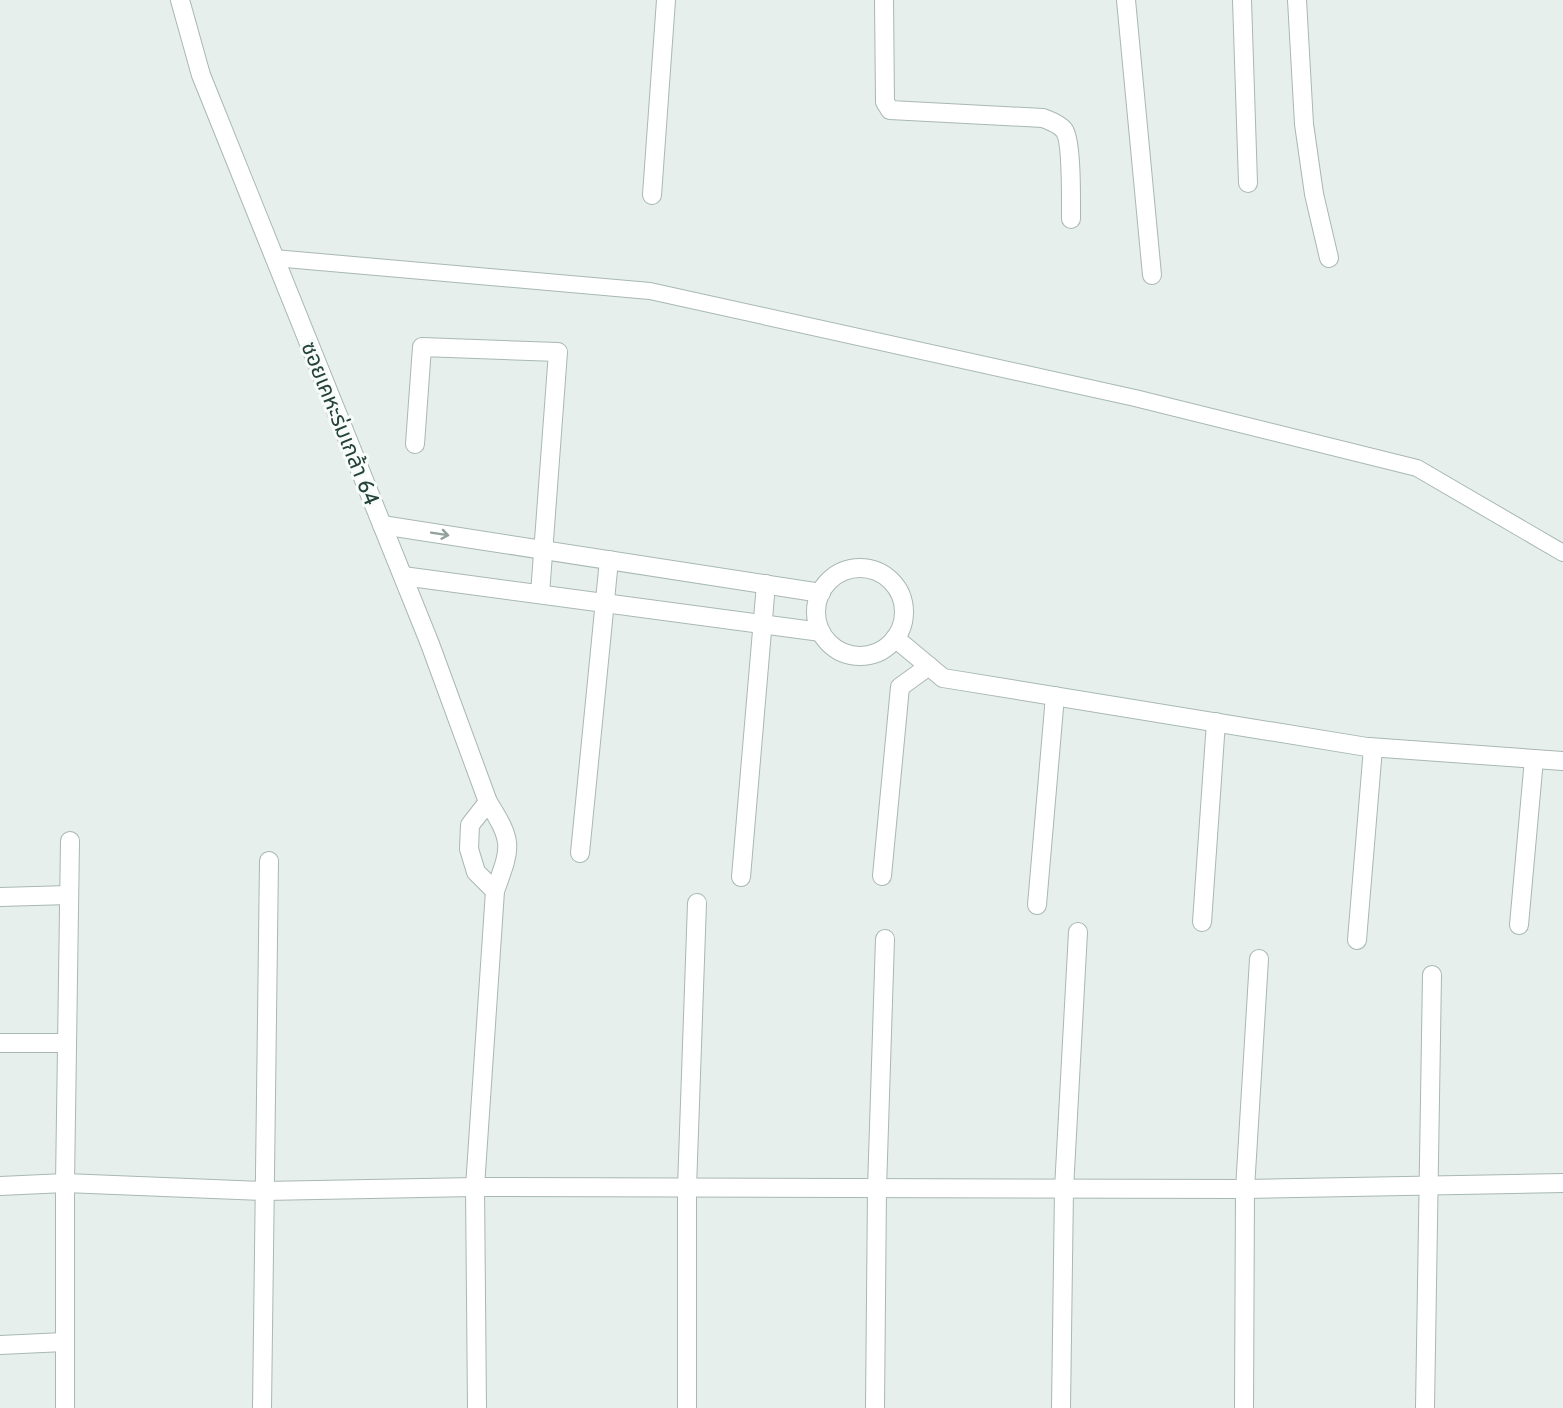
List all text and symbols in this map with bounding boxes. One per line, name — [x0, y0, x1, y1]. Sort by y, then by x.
street label: ซอยเคหะร่มเกล้า 64 — [295, 338, 386, 509]
one-way arrow — [429, 529, 449, 540]

